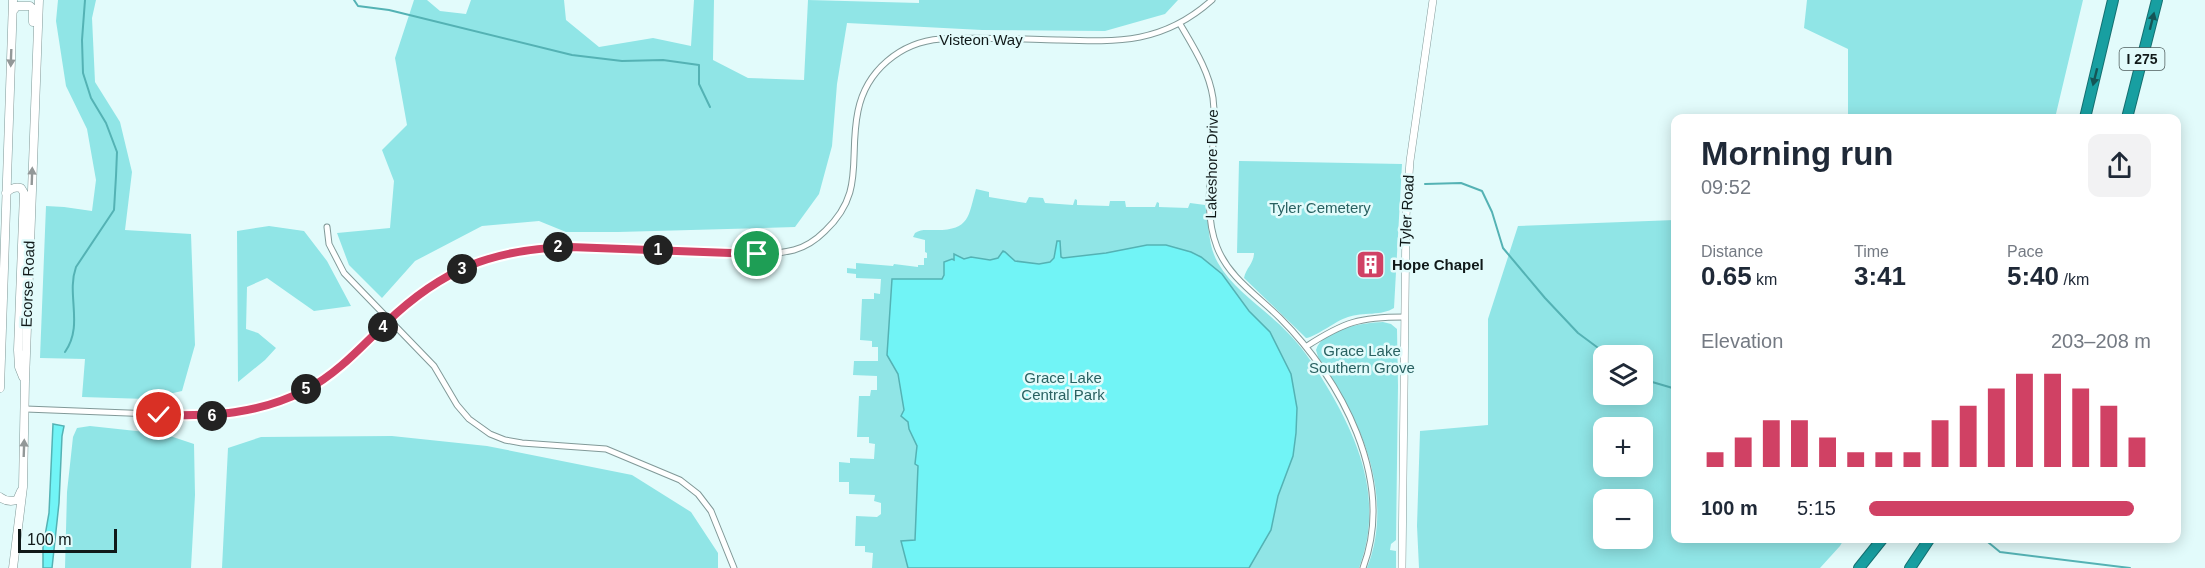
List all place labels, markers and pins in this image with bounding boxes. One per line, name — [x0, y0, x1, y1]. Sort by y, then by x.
pin — [731, 228, 782, 279]
pin: 2 — [543, 232, 573, 262]
pin: 1 — [643, 235, 673, 265]
building icon: Hope Chapel — [1355, 249, 1387, 281]
pin: 3 — [447, 254, 477, 284]
place label: Hope Chapel — [1392, 256, 1484, 273]
pin: 4 — [368, 312, 398, 342]
pin: 5 — [291, 374, 321, 404]
pin — [133, 389, 184, 440]
pin: 6 — [197, 401, 227, 431]

